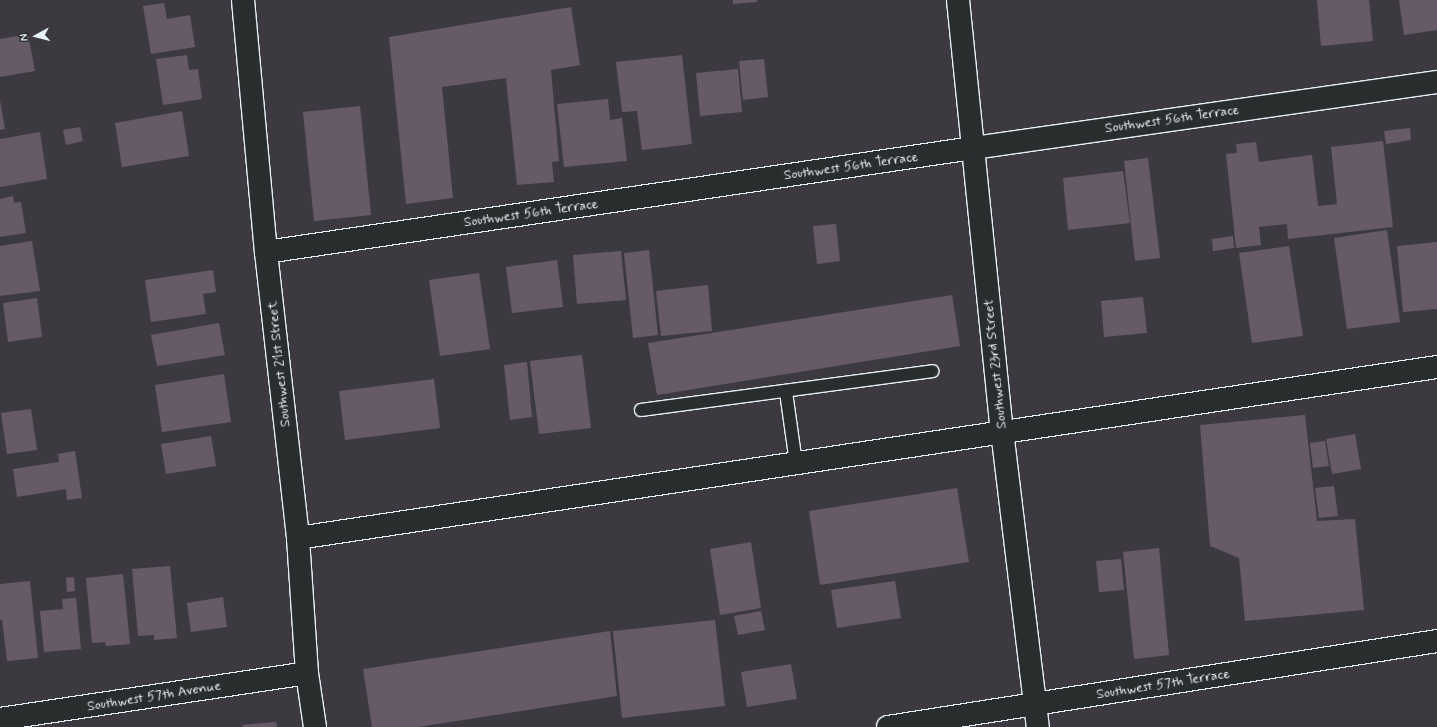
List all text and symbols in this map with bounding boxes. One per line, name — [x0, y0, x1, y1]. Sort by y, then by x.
north arrow — [16, 16, 56, 56]
text: N — [17, 33, 31, 42]
street label: Southwest 56th Terrace — [1104, 101, 1240, 137]
street label: Southwest 56th Terrace — [783, 148, 919, 184]
street label: Southwest 56th Terrace — [463, 195, 599, 231]
street label: Southwest 23rd Street — [980, 299, 1010, 429]
street label: Southwest 21st Street — [264, 300, 294, 428]
street label: Southwest 57th Terrace — [1095, 665, 1231, 703]
street label: Southwest 57th Avenue — [86, 677, 222, 715]

